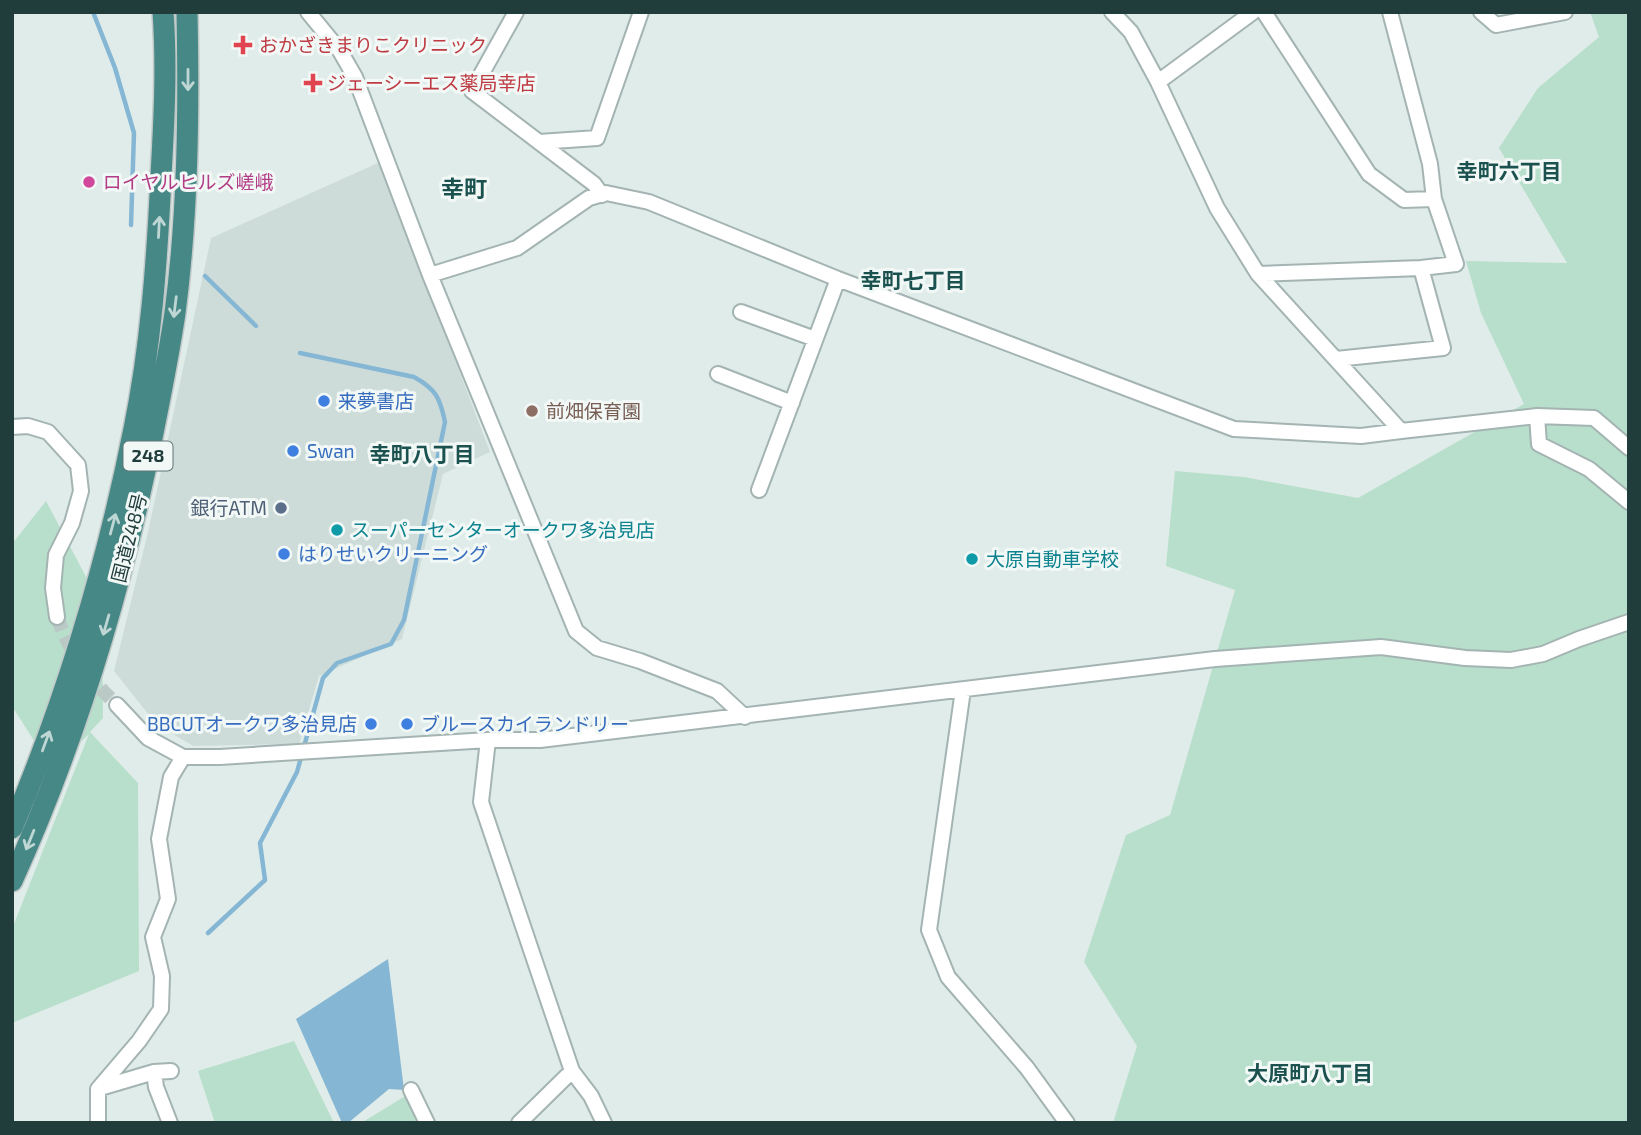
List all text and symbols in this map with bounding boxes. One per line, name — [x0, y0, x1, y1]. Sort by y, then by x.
place label: おかざきまりこクリニック — [259, 33, 487, 56]
marker: おかざきまりこクリニック — [233, 35, 253, 55]
one-way arrow — [181, 69, 195, 92]
place label: ジェーシーエス薬局幸店 — [327, 71, 536, 94]
marker: ジェーシーエス薬局幸店 — [305, 75, 321, 91]
district label: 幸町六丁目 — [1457, 158, 1562, 183]
place label: ロイヤルヒルズ嵯峨 — [103, 170, 273, 193]
marker: ロイヤルヒルズ嵯峨 — [81, 174, 97, 190]
district label: 幸町 — [441, 174, 487, 202]
one-way arrow — [152, 216, 165, 239]
district label: 幸町七丁目 — [861, 267, 966, 292]
one-way arrow — [169, 296, 182, 318]
place label: 来夢書店 — [338, 389, 414, 412]
marker: 来夢書店 — [316, 393, 332, 409]
place label: 前畑保育園 — [546, 399, 641, 422]
marker: 前畑保育園 — [524, 403, 540, 419]
place label: Swan — [307, 439, 355, 462]
district label: 幸町八丁目 — [370, 441, 475, 466]
road number: 248 — [124, 442, 172, 470]
marker: Swan — [285, 443, 301, 459]
street label: 国道248号 — [106, 491, 151, 585]
place label: 銀行ATM — [191, 496, 267, 519]
marker: 銀行ATM — [273, 500, 289, 516]
one-way arrow — [107, 513, 120, 535]
place label: スーパーセンターオークワ多治見店 — [351, 518, 655, 541]
marker: スーパーセンターオークワ多治見店 — [329, 522, 345, 538]
place label: はりせいクリーニング — [298, 542, 488, 565]
marker: はりせいクリーニング — [276, 546, 292, 562]
place label: 大原自動車学校 — [986, 547, 1119, 570]
marker: 大原自動車学校 — [964, 551, 980, 567]
one-way arrow — [98, 614, 111, 636]
place label: BBCUTオークワ多治見店 — [147, 712, 357, 735]
place label: ブルースカイランドリー — [421, 712, 629, 735]
marker: BBCUTオークワ多治見店 — [363, 716, 379, 732]
marker: ブルースカイランドリー — [399, 716, 415, 732]
one-way arrow — [41, 731, 53, 753]
one-way arrow — [23, 828, 36, 850]
district label: 大原町八丁目 — [1247, 1060, 1373, 1085]

